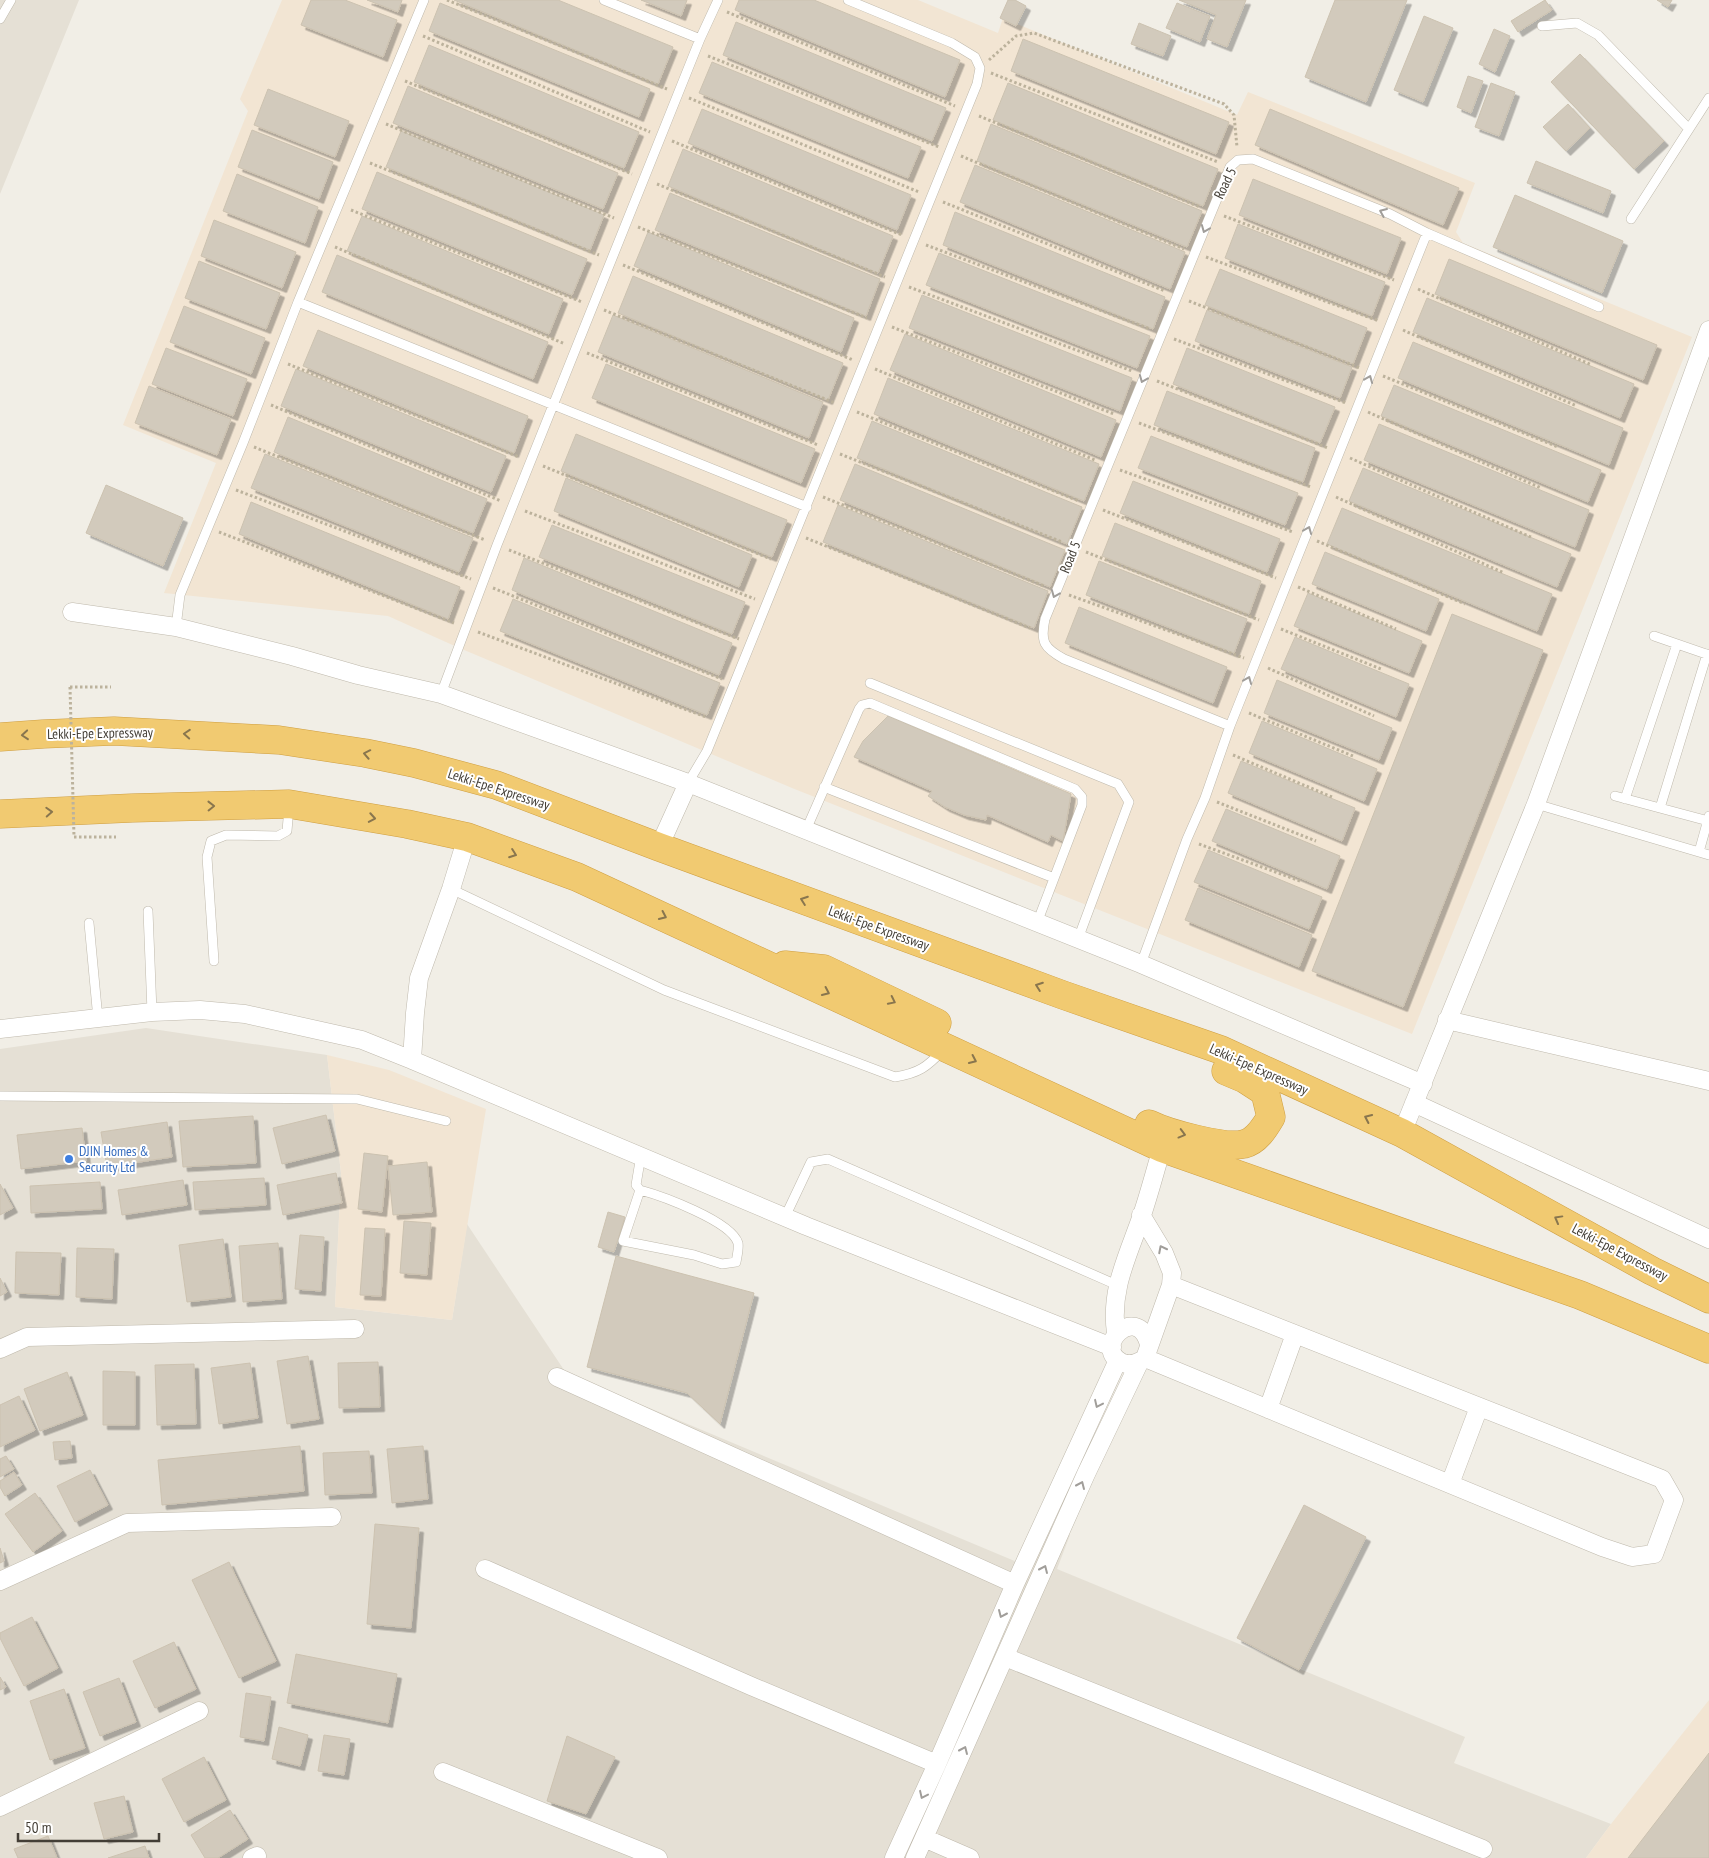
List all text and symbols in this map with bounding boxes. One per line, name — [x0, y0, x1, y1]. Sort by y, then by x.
street label: Road 5 — [1210, 164, 1240, 202]
one-way arrow — [1379, 207, 1388, 218]
one-way arrow — [1201, 224, 1211, 232]
one-way arrow — [1139, 374, 1150, 383]
one-way arrow — [1363, 375, 1373, 384]
one-way arrow — [1303, 526, 1313, 534]
street label: Road 5 — [1055, 538, 1085, 576]
one-way arrow — [1051, 589, 1061, 598]
one-way arrow — [1242, 677, 1252, 685]
street label: Lekki-Epe Expressway — [47, 723, 154, 743]
one-way arrow — [183, 728, 191, 739]
one-way arrow — [20, 729, 28, 740]
one-way arrow — [362, 749, 371, 759]
street label: Lekki-Epe Expressway — [446, 764, 553, 814]
one-way arrow — [208, 801, 215, 811]
one-way arrow — [45, 807, 53, 817]
one-way arrow — [368, 812, 377, 822]
one-way arrow — [508, 848, 517, 858]
one-way arrow — [800, 896, 809, 906]
street label: Lekki-Epe Expressway — [826, 901, 933, 955]
one-way arrow — [658, 910, 667, 921]
one-way arrow — [1035, 982, 1043, 992]
one-way arrow — [821, 986, 830, 996]
one-way arrow — [887, 995, 896, 1005]
street label: Lekki-Epe Expressway — [1207, 1039, 1312, 1099]
one-way arrow — [968, 1054, 977, 1064]
one-way arrow — [1364, 1113, 1373, 1124]
one-way arrow — [1178, 1129, 1186, 1139]
place label: DJIN Homes & Security Ltd — [79, 1142, 149, 1176]
marker: DJIN Homes & Security Ltd — [63, 1153, 75, 1165]
one-way arrow — [1554, 1215, 1563, 1225]
street label: Lekki-Epe Expressway — [1569, 1219, 1672, 1285]
one-way arrow — [1158, 1245, 1168, 1254]
one-way arrow — [1093, 1399, 1104, 1408]
one-way arrow — [1075, 1481, 1086, 1490]
one-way arrow — [1038, 1565, 1049, 1574]
one-way arrow — [998, 1609, 1008, 1618]
one-way arrow — [957, 1746, 968, 1755]
one-way arrow — [919, 1790, 930, 1799]
scale bar — [18, 1810, 159, 1842]
text: 50 m — [25, 1818, 51, 1837]

